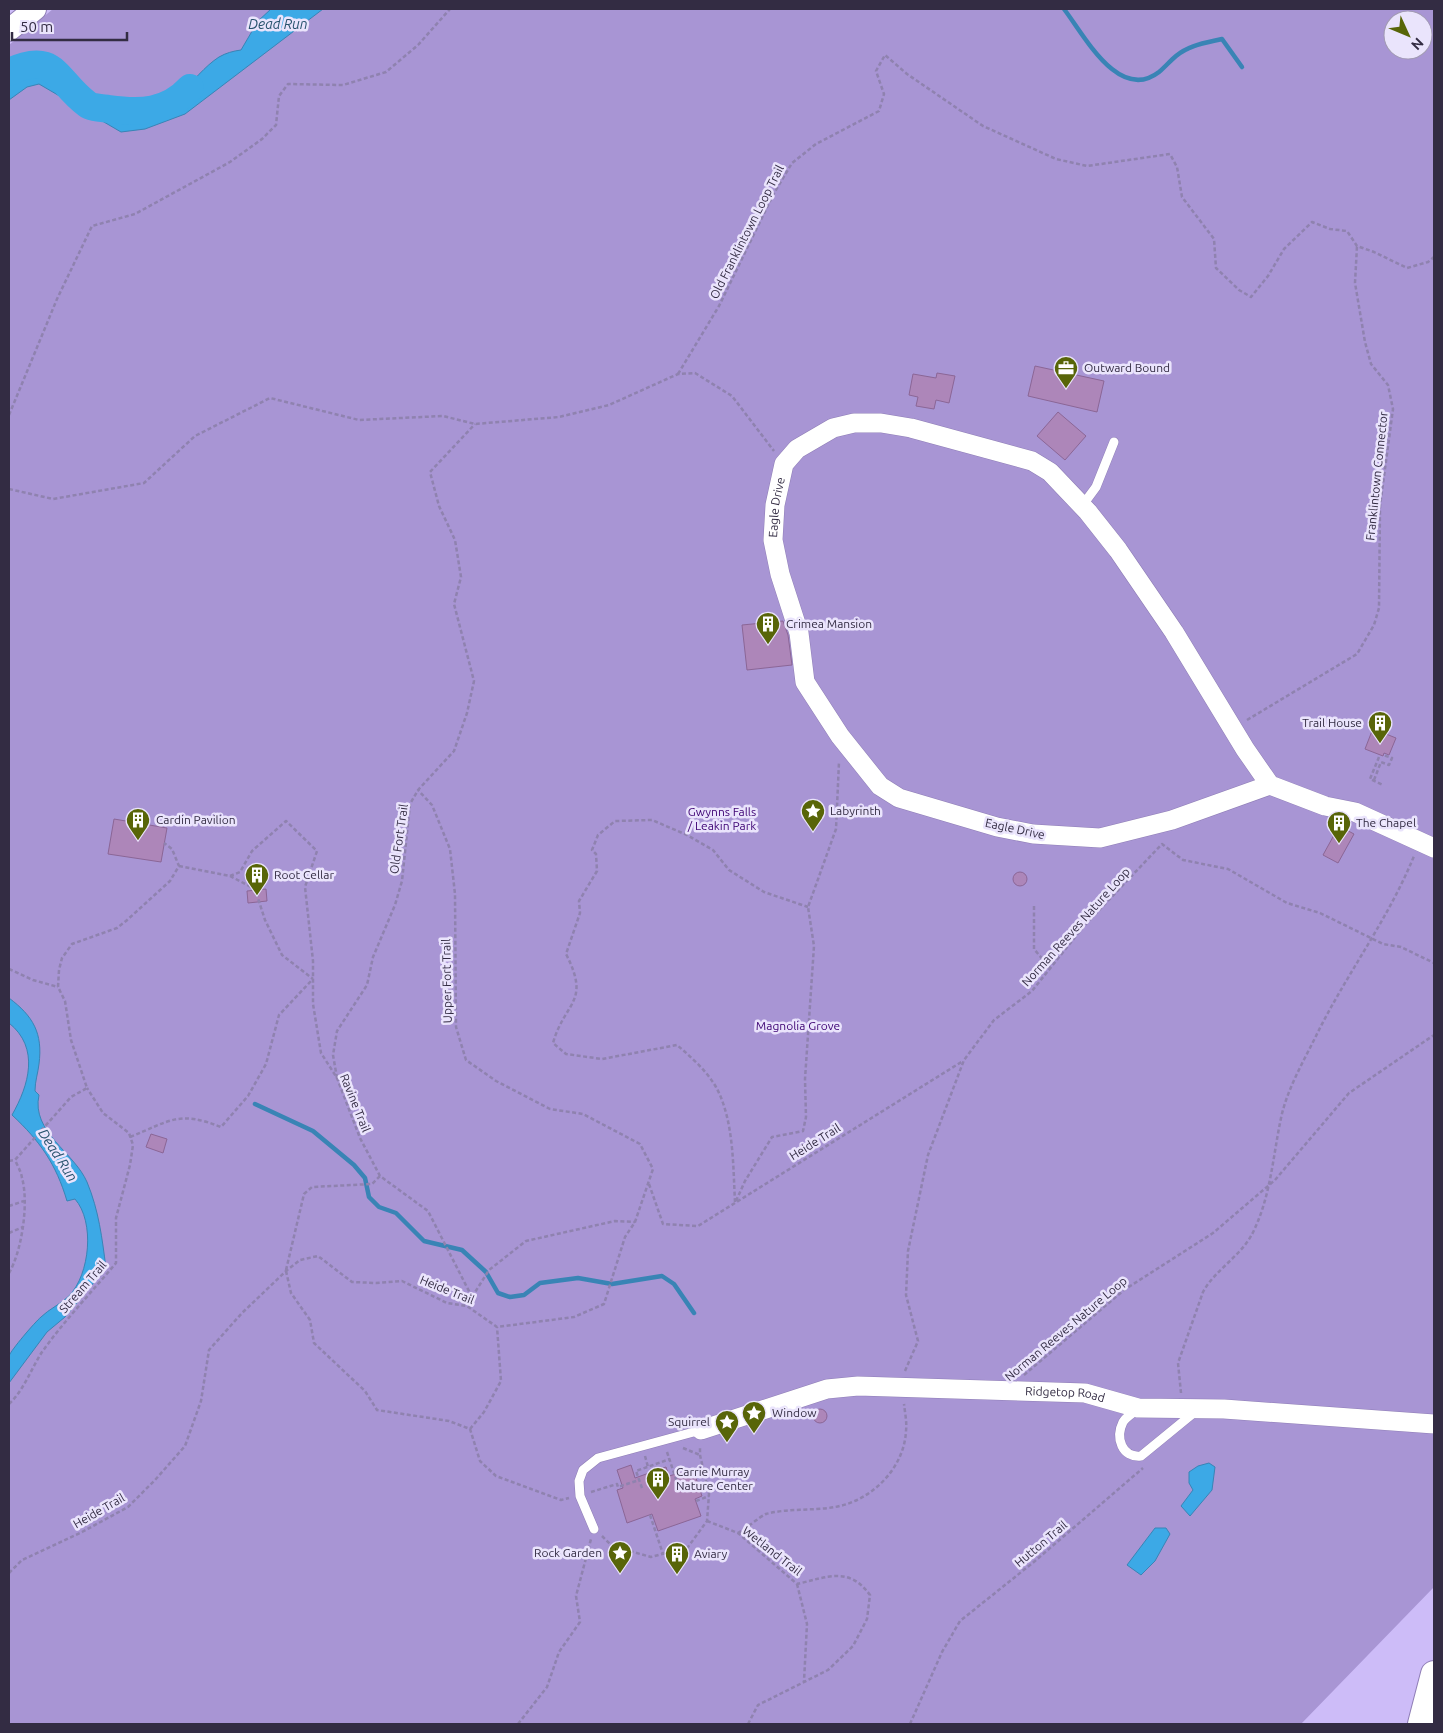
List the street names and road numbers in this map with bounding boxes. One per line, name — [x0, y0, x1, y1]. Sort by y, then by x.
street label: Old Franklintown Loop Trail — [707, 163, 786, 301]
street label: Franklintown Connector — [1363, 410, 1390, 541]
street label: Eagle Drive — [766, 476, 787, 538]
street label: Old Fort Trail — [387, 803, 410, 875]
street label: Eagle Drive — [984, 816, 1046, 841]
street label: Norman Reeves Nature Loop — [1019, 865, 1132, 989]
street label: Upper Fort Trail — [439, 939, 454, 1023]
street label: Ravine Trail — [338, 1072, 373, 1134]
street label: Heide Trail — [787, 1121, 842, 1162]
street label: Stream Trail — [57, 1258, 109, 1315]
street label: Heide Trail — [418, 1273, 476, 1306]
street label: Norman Reeves Nature Loop — [1002, 1274, 1129, 1383]
street label: Ridgetop Road — [1025, 1384, 1106, 1404]
street label: Heide Trail — [71, 1491, 127, 1531]
street label: Hutton Trail — [1012, 1518, 1069, 1569]
street label: Wetland Trail — [740, 1524, 804, 1578]

